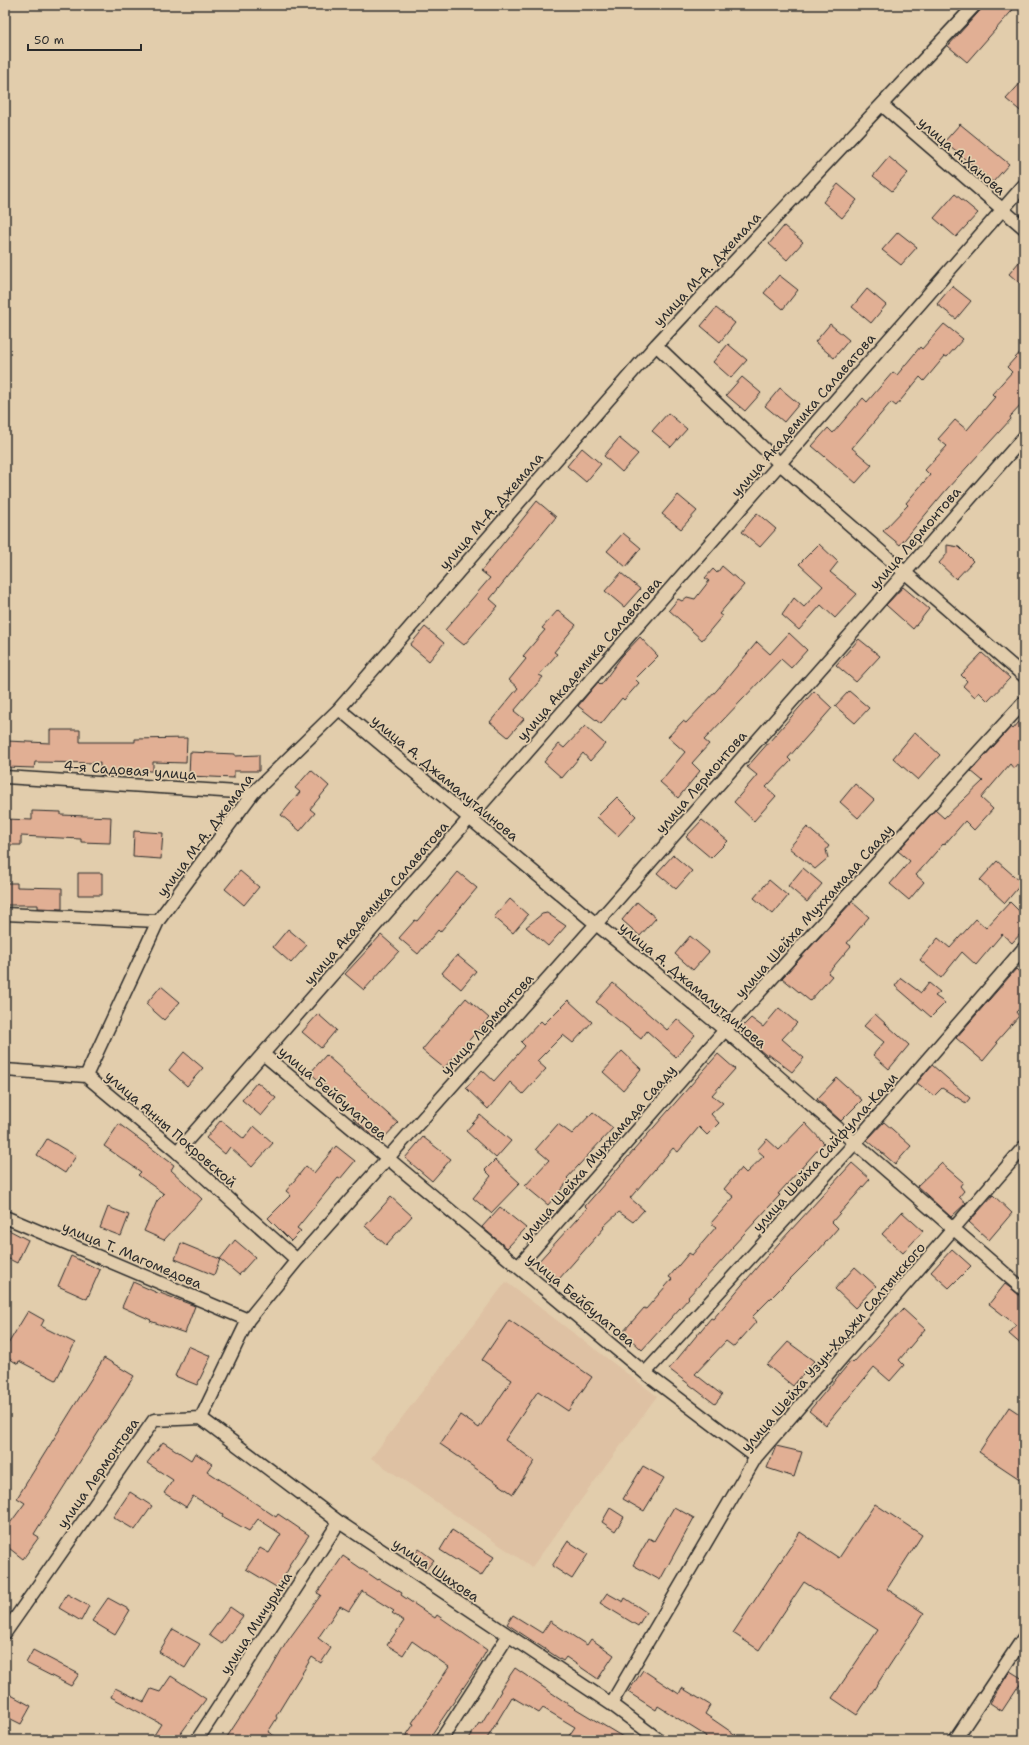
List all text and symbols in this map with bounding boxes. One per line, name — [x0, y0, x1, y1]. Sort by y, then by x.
scale bar — [28, 26, 141, 52]
text: 50 m — [34, 32, 64, 48]
street label: улица А.Ханова — [914, 113, 1010, 199]
street label: улица М-А. Джемала — [649, 208, 765, 330]
street label: улица Академика Салаватова — [727, 329, 879, 501]
street label: улица М-А. Джемала — [435, 448, 547, 573]
street label: улица Лермонтова — [865, 483, 965, 593]
street label: улица Академика Салаватова — [513, 573, 665, 745]
street label: улица А. Джамалутдинова — [368, 711, 523, 845]
street label: улица Лермонтова — [651, 727, 751, 837]
street label: 4-я Садовая улица — [63, 756, 197, 784]
street label: улица М-А. Джемала — [153, 770, 257, 900]
street label: улица Академика Салаватова — [300, 817, 452, 989]
street label: улица Шейха Муххамада Сааду — [731, 820, 897, 1002]
street label: улица А. Джамалутдинова — [616, 918, 771, 1052]
street label: улица Лермонтова — [437, 969, 538, 1079]
street label: улица Бейбулатова — [275, 1042, 391, 1144]
street label: улица Шейха Муххамада Сааду — [516, 1061, 680, 1245]
street label: улица Анны Покровской — [101, 1067, 241, 1191]
street label: улица Шейха Сайфулла-Кади — [749, 1069, 901, 1235]
street label: улица Т. Магомедова — [59, 1217, 205, 1293]
street label: улица Шейха Узун-Хаджи Салтынского — [737, 1238, 929, 1456]
street label: улица Бейбулатова — [523, 1249, 639, 1351]
street label: улица Лермонтова — [53, 1414, 143, 1532]
street label: улица Шихова — [389, 1534, 483, 1606]
street label: улица Мичурина — [216, 1568, 296, 1678]

